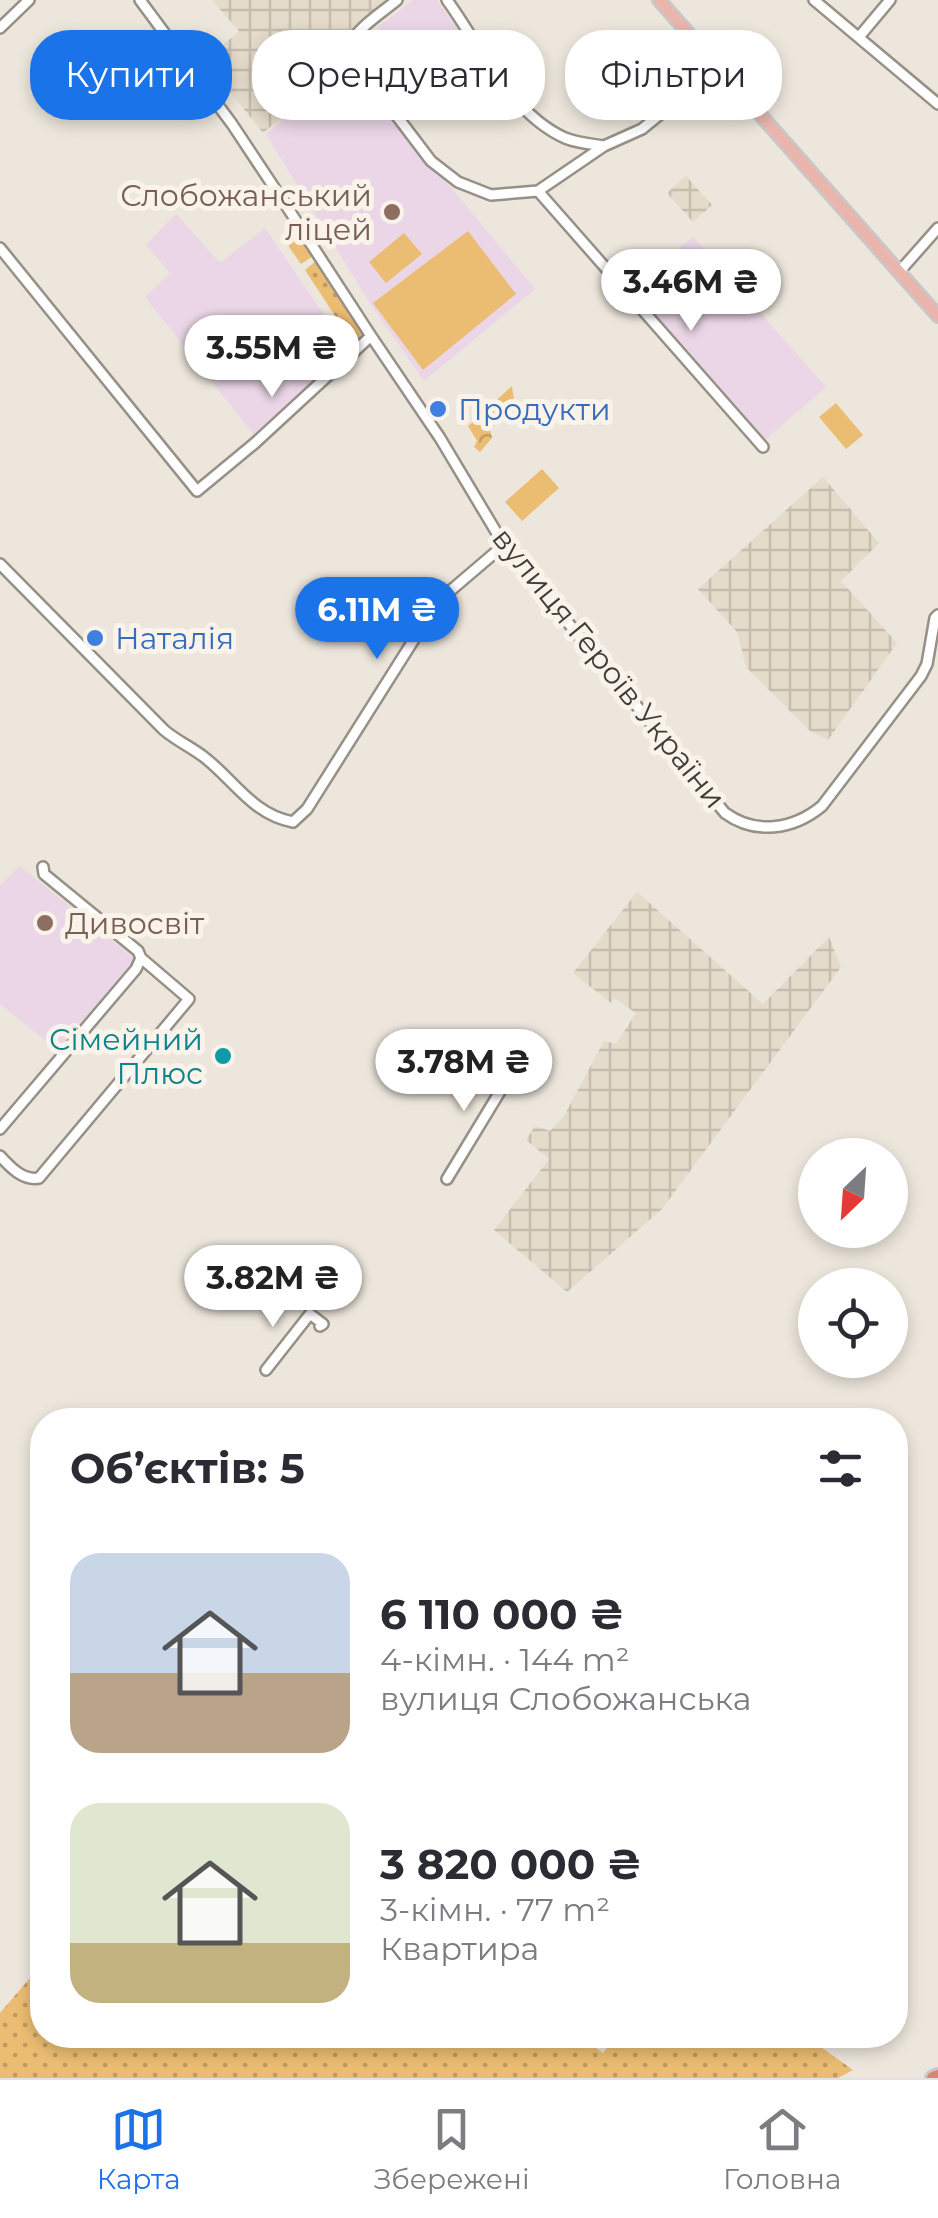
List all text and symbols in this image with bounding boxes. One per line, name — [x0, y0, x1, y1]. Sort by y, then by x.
chip: Купити — [30, 30, 232, 120]
chip: Орендувати — [252, 30, 545, 120]
chip: Фільтри — [565, 30, 782, 120]
place label: Слобожанський ліцей — [120, 177, 372, 248]
marker: Слобожанський ліцей — [381, 201, 403, 223]
pin: 3.46M ₴ — [599, 249, 783, 334]
text: 3.46M ₴ — [623, 262, 759, 301]
pin: 3.55M ₴ — [180, 315, 364, 400]
text: 3.55M ₴ — [206, 328, 338, 367]
place label: Продукти — [458, 391, 611, 428]
marker: Продукти — [427, 398, 449, 420]
street label: вулиця Героїв України — [484, 520, 734, 816]
pin: 6.11M ₴ — [285, 577, 469, 662]
text: 6.11M ₴ — [317, 590, 437, 629]
place label: Наталія — [115, 620, 234, 657]
marker: Наталія — [84, 627, 106, 649]
place label: Дивосвіт — [65, 905, 205, 942]
marker: Дивосвіт — [34, 912, 56, 934]
place label: Сімейний Плюс — [49, 1021, 203, 1092]
pin: 3.78M ₴ — [372, 1029, 556, 1114]
text: 3.78M ₴ — [397, 1042, 531, 1081]
marker: Сімейний Плюс — [212, 1045, 234, 1067]
north arrow — [798, 1138, 908, 1248]
map controls — [798, 1138, 908, 1378]
pin: 3.82M ₴ — [181, 1245, 365, 1330]
text: 3.82M ₴ — [206, 1258, 340, 1297]
button: locate — [798, 1268, 908, 1378]
icon: filters — [813, 1441, 868, 1496]
text: Об’єктів: 5 — [70, 1442, 305, 1494]
text: 6 110 000 ₴ — [380, 1588, 624, 1640]
icon: home — [150, 1593, 270, 1713]
text: 4-кімн. · 144 m² — [380, 1640, 629, 1679]
text: вулиця Слобожанська — [380, 1679, 751, 1718]
text: 3 820 000 ₴ — [380, 1838, 642, 1890]
icon: home — [150, 1843, 270, 1963]
text: 3-кімн. · 77 m² — [380, 1890, 610, 1929]
text: Квартира — [380, 1929, 539, 1968]
tab: Карта — [97, 2102, 180, 2196]
tab: Збережені — [374, 2102, 530, 2196]
tab: Головна — [723, 2102, 841, 2196]

